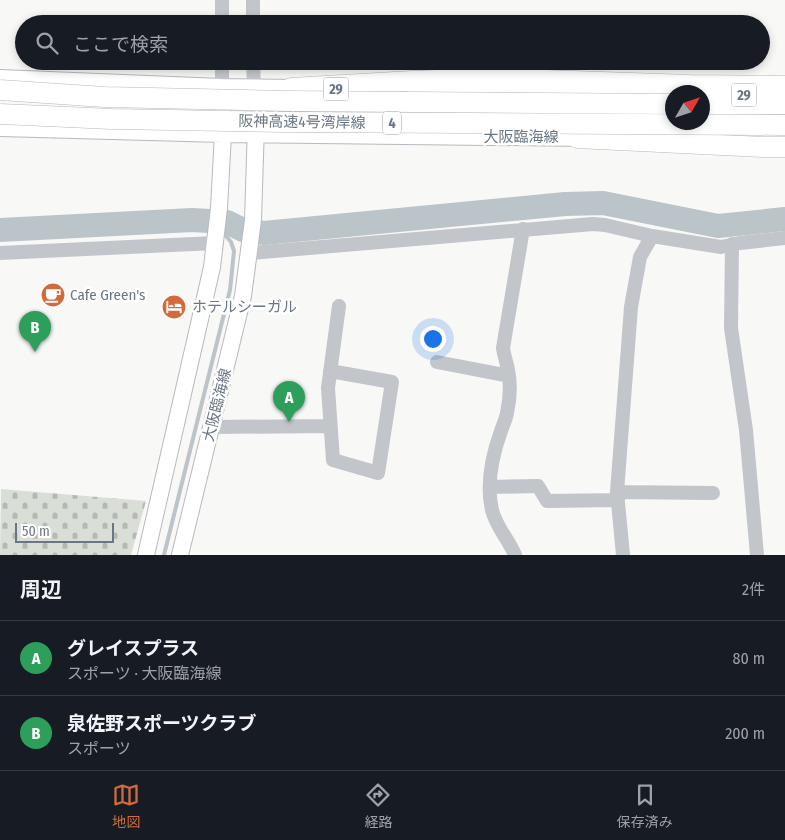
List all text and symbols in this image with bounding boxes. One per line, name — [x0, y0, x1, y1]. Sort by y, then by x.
search box — [15, 15, 770, 70]
icon: search — [33, 29, 61, 57]
text: ここで検索 — [73, 33, 168, 56]
road number: 29 — [324, 78, 348, 100]
road number: 29 — [732, 84, 756, 106]
north arrow — [665, 85, 710, 130]
street label: 阪神高速4号湾岸線 — [238, 112, 366, 132]
road number: 4 — [383, 112, 401, 134]
street label: 大阪臨海線 — [483, 128, 559, 146]
cafe icon: Cafe Green's — [40, 282, 66, 308]
place label: Cafe Green's — [70, 286, 145, 304]
hotel icon: ホテルシーガル — [161, 294, 187, 320]
place label: ホテルシーガル — [192, 298, 297, 316]
pin: B — [19, 311, 51, 352]
your location — [420, 326, 446, 352]
street label: 大阪臨海線 — [199, 366, 235, 444]
pin: A — [273, 381, 305, 422]
scale bar — [15, 520, 114, 543]
text: 50 m — [22, 523, 50, 540]
text: 周辺 — [20, 577, 62, 603]
text: 2件 — [742, 580, 765, 599]
text: グレイスプラス — [67, 637, 199, 660]
text: A — [32, 649, 40, 668]
text: 80 m — [733, 649, 765, 668]
text: スポーツ · 大阪臨海線 — [67, 664, 222, 683]
text: 泉佐野スポーツクラブ — [67, 712, 257, 735]
text: B — [32, 724, 40, 743]
text: 200 m — [725, 724, 765, 743]
text: スポーツ — [67, 739, 131, 758]
tab: 地図 — [112, 781, 140, 831]
tab: 経路 — [364, 781, 392, 831]
tab: 保存済み — [617, 781, 673, 831]

